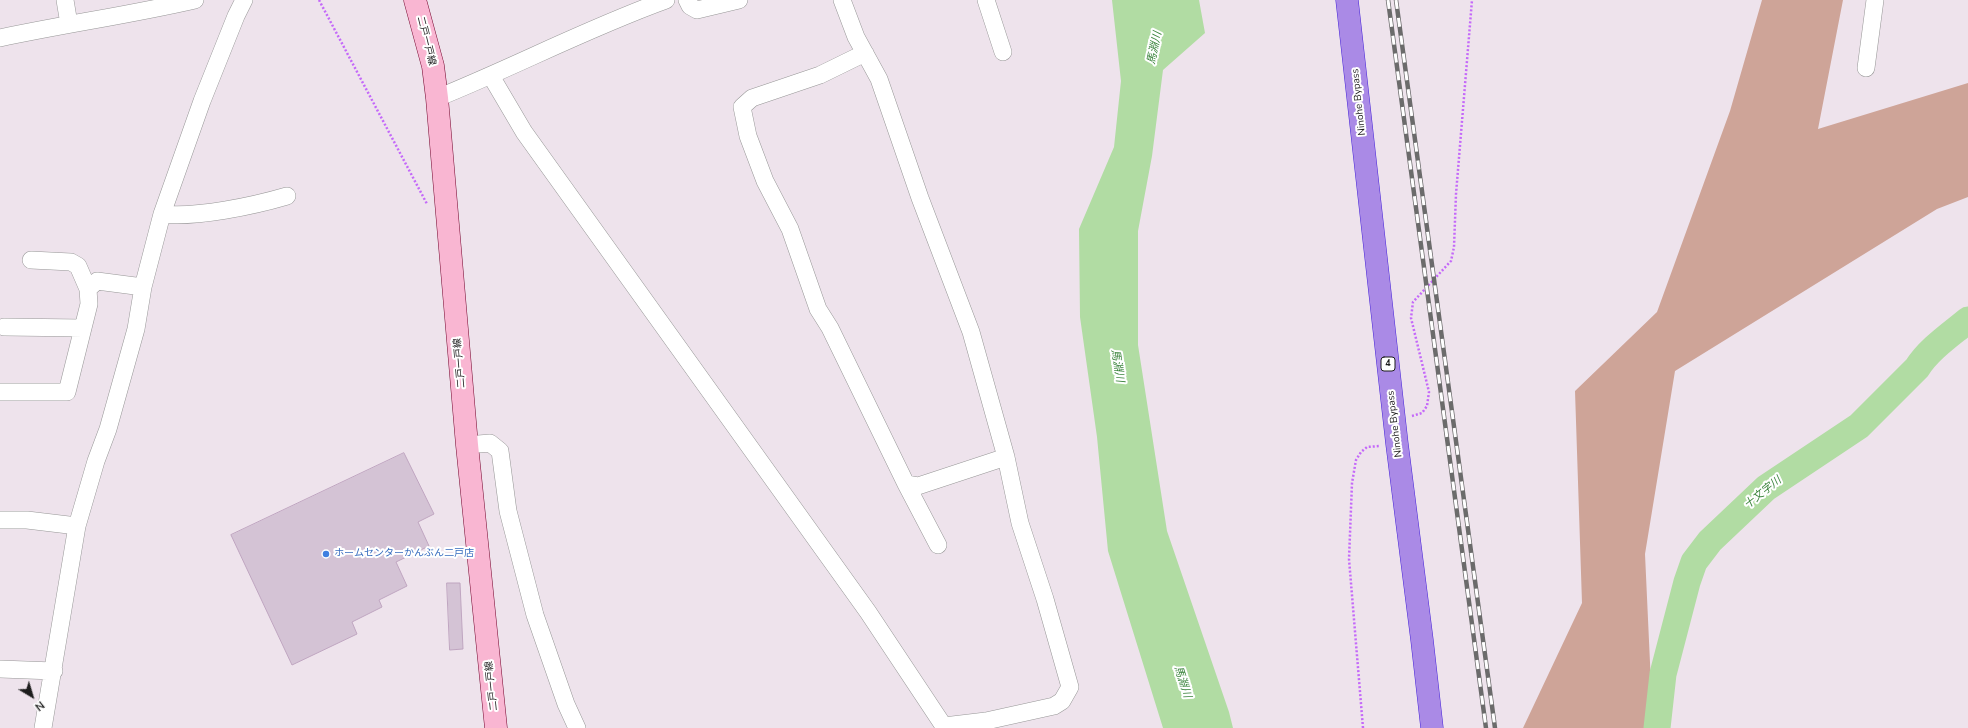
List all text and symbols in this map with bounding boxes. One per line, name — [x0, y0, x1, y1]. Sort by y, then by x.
street label: 二戸一戸線 — [414, 15, 438, 67]
water label: 馬淵川 — [1145, 30, 1165, 66]
street label: Ninohe Bypass — [1350, 68, 1368, 136]
street label: 二戸一戸線 — [452, 338, 468, 388]
water label: 馬淵川 — [1108, 349, 1126, 383]
road number: 4 — [1381, 357, 1395, 371]
street label: Ninohe Bypass — [1385, 390, 1405, 458]
water label: 十文字川 — [1742, 474, 1784, 512]
place label: ホームセンターかんぶん二戸店 — [334, 548, 474, 560]
marker: ホームセンターかんぶん二戸店 — [321, 549, 331, 559]
street label: 二戸一戸線 — [483, 661, 501, 711]
water label: 馬淵川 — [1171, 664, 1193, 700]
north arrow — [12, 676, 52, 716]
text: N — [32, 697, 48, 714]

